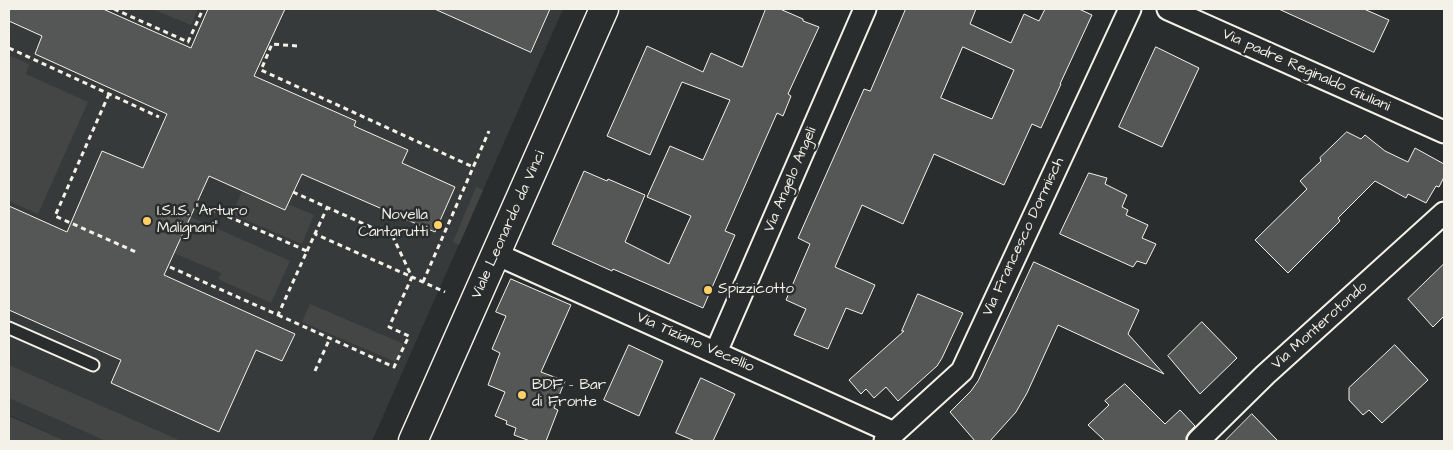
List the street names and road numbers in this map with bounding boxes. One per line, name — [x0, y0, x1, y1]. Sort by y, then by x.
street label: Via padre Reginaldo Giuliani — [1219, 26, 1393, 116]
street label: Via Angelo Angeli — [761, 125, 821, 235]
street label: Viale Leonardo da Vinci — [468, 148, 550, 302]
street label: Via Francesco Dormisch — [979, 155, 1069, 319]
street label: Via Monterotondo — [1268, 278, 1372, 374]
street label: Via Tiziano Vecellio — [633, 309, 757, 377]

